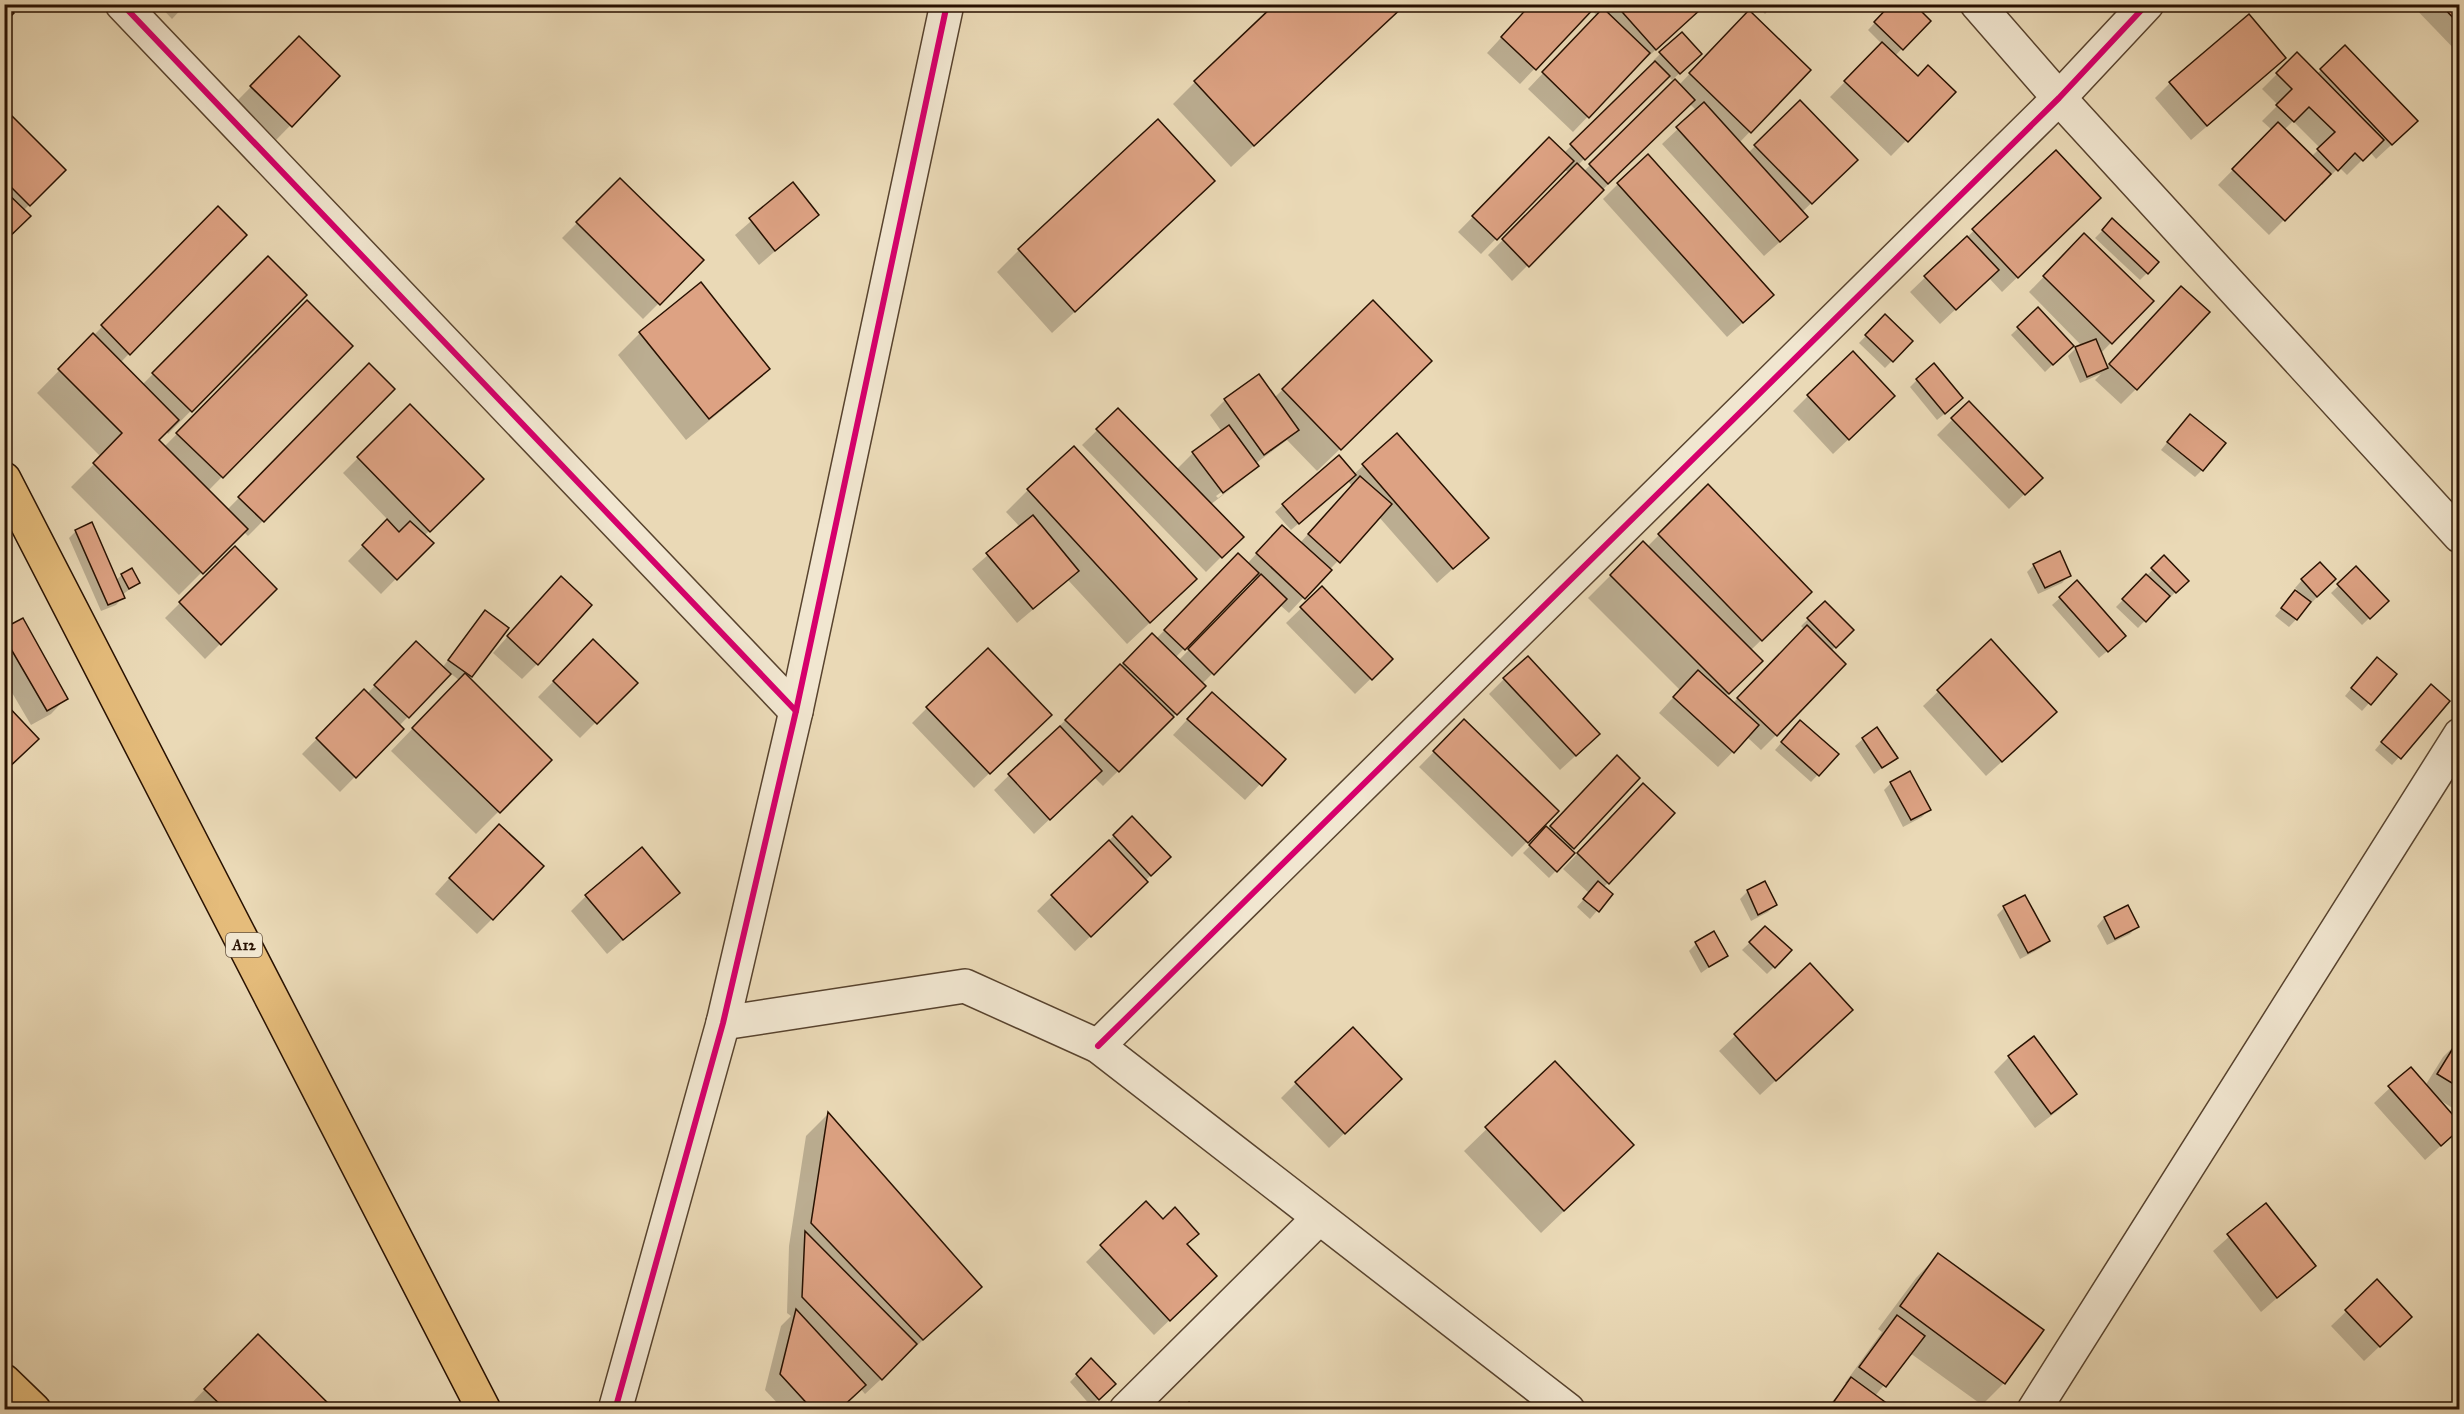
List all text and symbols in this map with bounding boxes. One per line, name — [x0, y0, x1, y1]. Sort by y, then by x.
road number: A12 — [226, 933, 262, 957]

